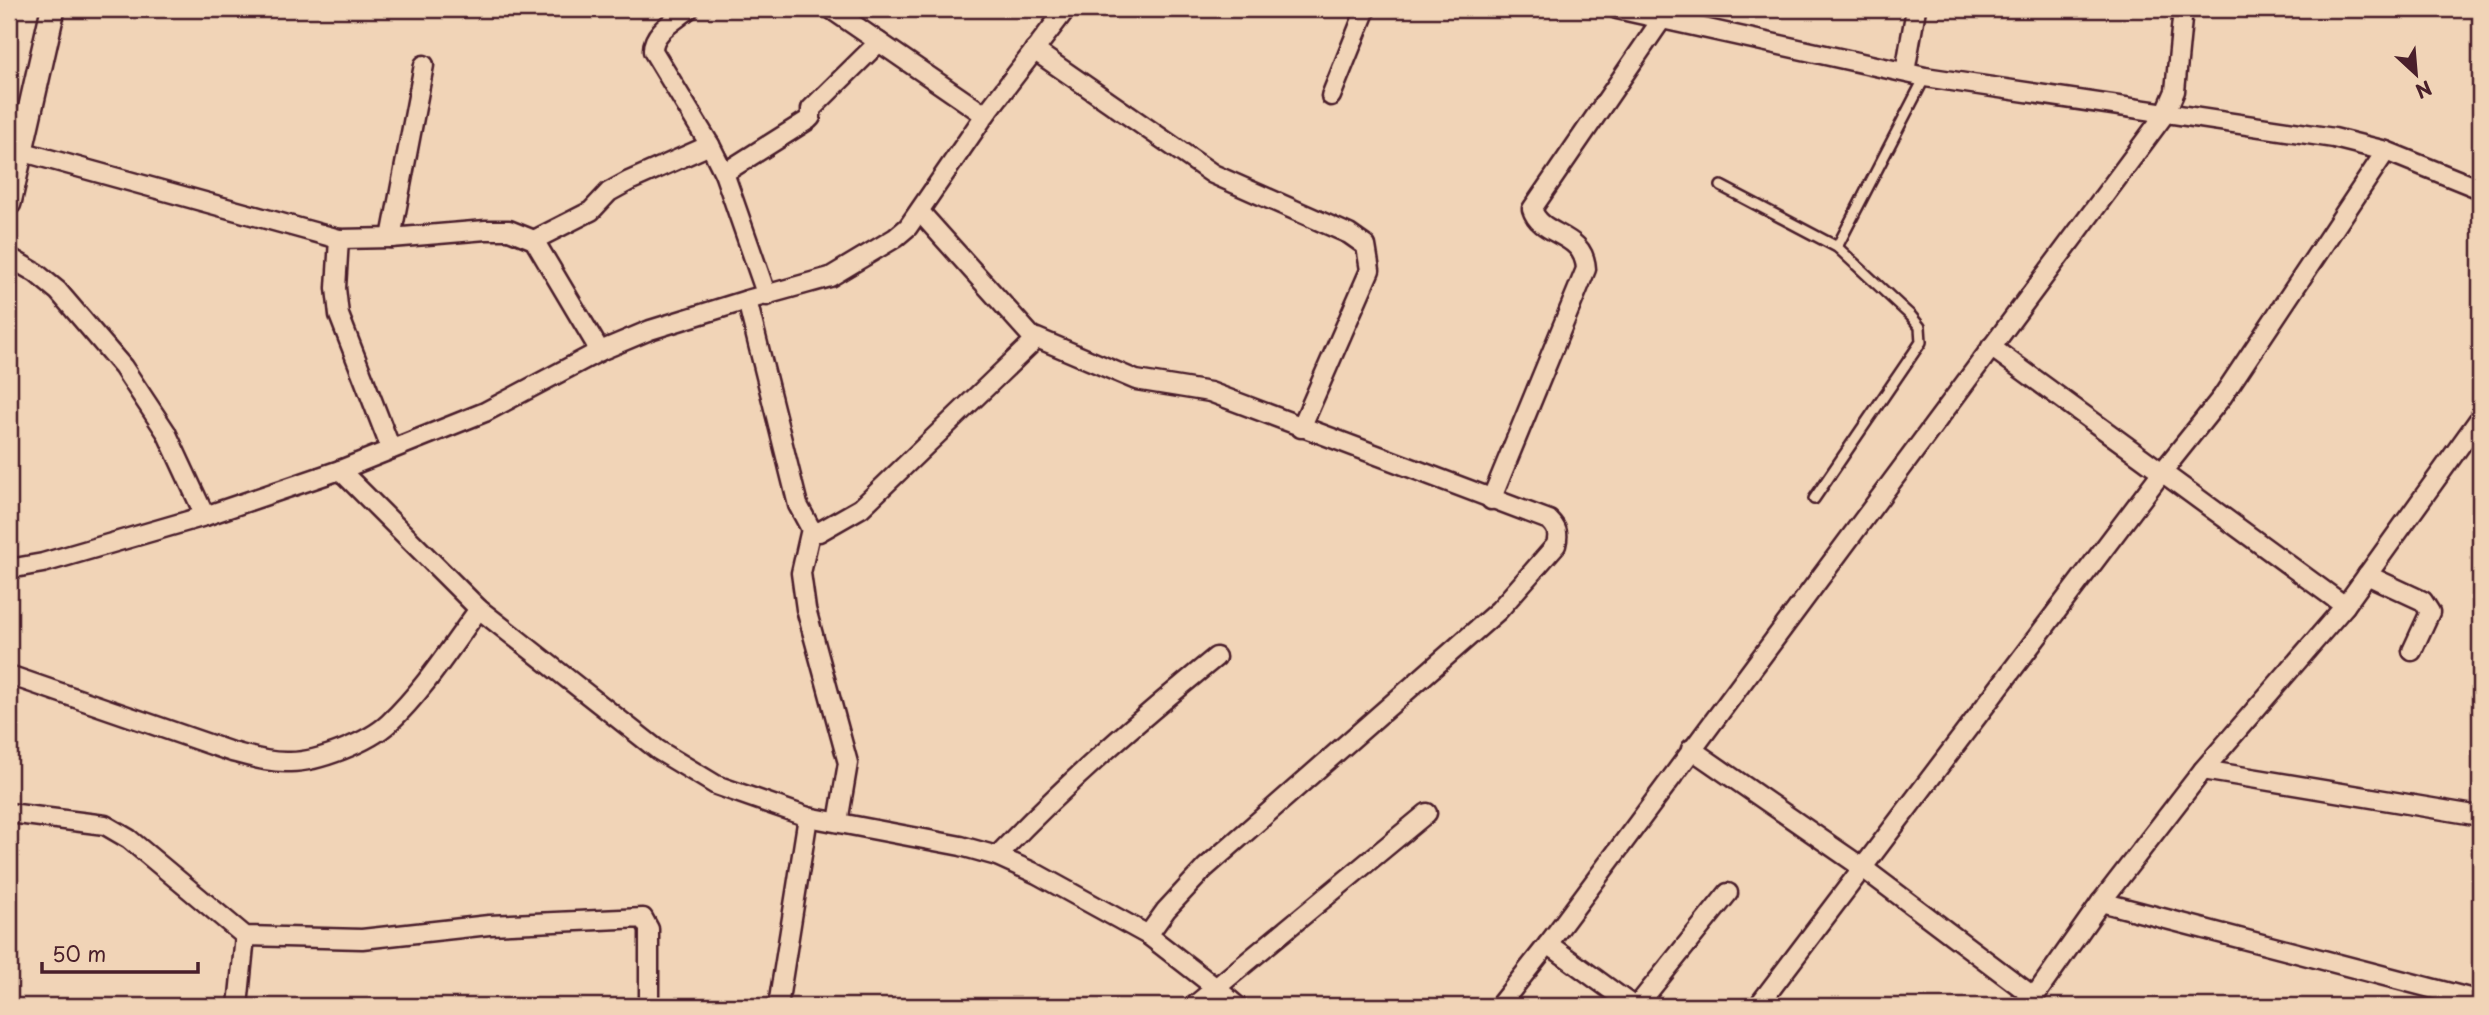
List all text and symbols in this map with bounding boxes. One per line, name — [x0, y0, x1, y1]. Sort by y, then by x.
north arrow — [2380, 38, 2450, 108]
text: N — [2411, 74, 2437, 106]
scale bar — [42, 931, 198, 975]
text: 50 m — [52, 937, 106, 969]

